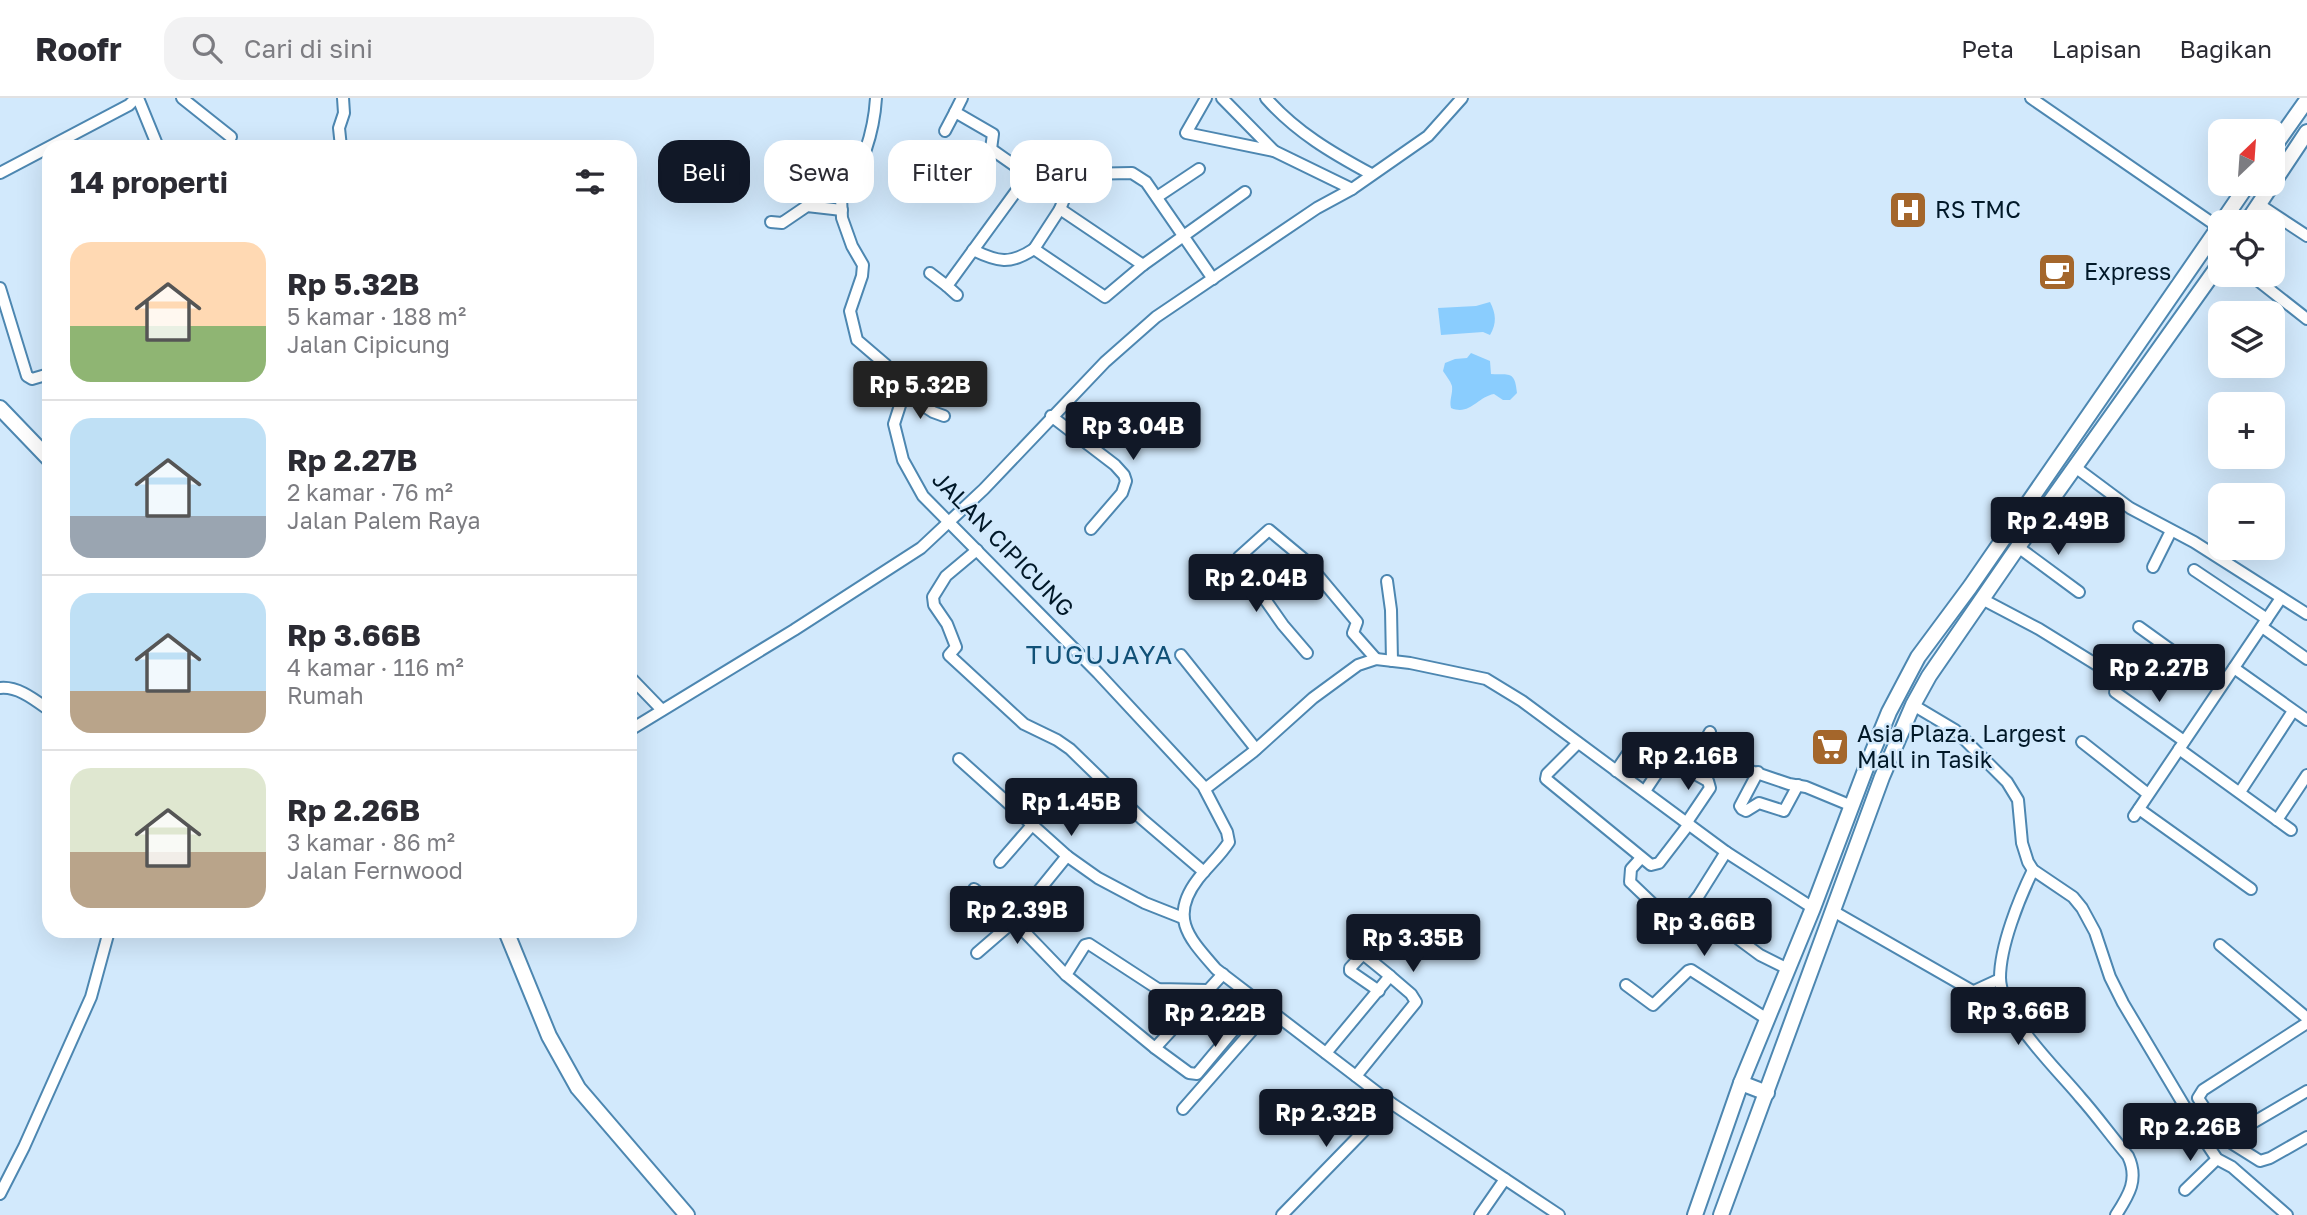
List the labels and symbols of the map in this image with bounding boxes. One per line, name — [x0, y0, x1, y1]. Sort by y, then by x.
north arrow — [2208, 119, 2286, 196]
hospital icon: RS TMC — [1887, 189, 1929, 231]
place label: RS TMC — [1935, 195, 2021, 223]
cafe icon: Express — [2036, 251, 2078, 293]
place label: Express — [2084, 257, 2171, 285]
pin: Rp 5.32B — [848, 362, 992, 421]
pin: Rp 3.04B — [1061, 402, 1205, 462]
street label: JALAN CIPICUNG — [927, 465, 1080, 622]
pin: Rp 2.49B — [1986, 498, 2130, 557]
pin: Rp 2.04B — [1184, 554, 1328, 614]
district label: TUGUJAYA — [1026, 639, 1174, 670]
pin: Rp 2.27B — [2087, 644, 2231, 704]
place label: Asia Plaza. Largest Mall in Tasik — [1857, 719, 2066, 773]
supermarket icon: Asia Plaza. Largest Mall in Tasik — [1809, 726, 1851, 768]
pin: Rp 2.16B — [1616, 732, 1760, 792]
pin: Rp 1.45B — [999, 778, 1143, 838]
pin: Rp 2.39B — [945, 886, 1089, 946]
pin: Rp 3.66B — [1632, 898, 1776, 958]
pin: Rp 3.35B — [1341, 914, 1485, 974]
pin: Rp 3.66B — [1946, 988, 2090, 1047]
pin: Rp 2.22B — [1143, 990, 1287, 1049]
pin: Rp 2.32B — [1254, 1090, 1398, 1149]
pin: Rp 2.26B — [2118, 1104, 2262, 1163]

